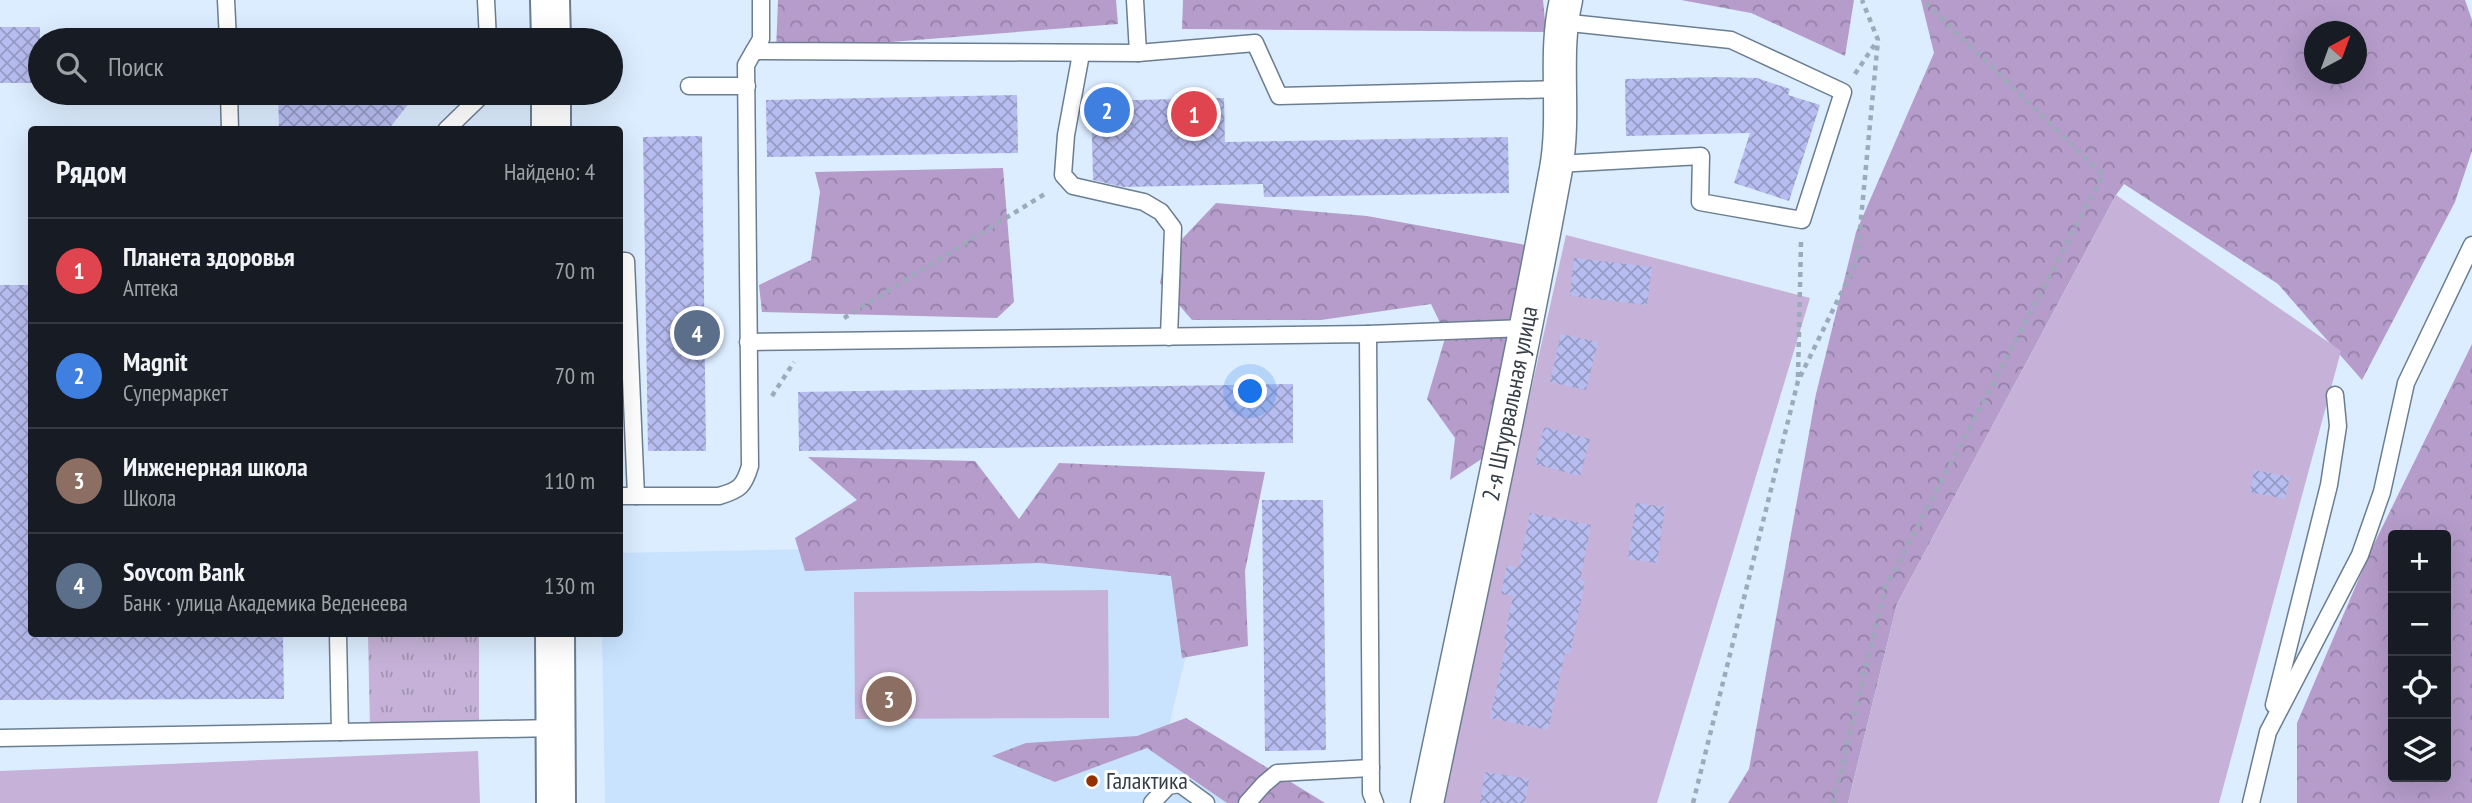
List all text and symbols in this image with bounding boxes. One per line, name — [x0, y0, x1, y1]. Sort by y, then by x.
north arrow — [2304, 21, 2367, 84]
search box — [28, 28, 623, 105]
icon: search — [52, 48, 90, 86]
text: Поиск — [108, 50, 164, 83]
pin: 2 — [1084, 84, 1130, 136]
pin: 1 — [1171, 88, 1217, 140]
text: Рядом — [56, 152, 127, 191]
text: Найдено: 4 — [504, 157, 595, 186]
text: Планета здоровья — [123, 240, 295, 273]
text: 1 — [74, 256, 85, 285]
text: 70 m — [554, 256, 595, 285]
text: Аптека — [123, 273, 178, 302]
street label: 2-я Штурвальная улица — [1475, 304, 1544, 504]
pin: 4 — [674, 307, 720, 359]
text: Magnit — [123, 345, 188, 378]
text: 2 — [74, 361, 85, 390]
text: 70 m — [554, 361, 595, 390]
your location — [1233, 374, 1267, 408]
text: Супермаркет — [123, 378, 228, 407]
text: Инженерная школа — [123, 450, 308, 483]
text: 3 — [74, 466, 85, 495]
text: 110 m — [544, 466, 595, 495]
text: Школа — [123, 483, 176, 512]
map controls — [2388, 530, 2451, 782]
button: + — [2388, 530, 2451, 593]
text: Sovcom Bank — [123, 555, 245, 588]
text: 4 — [74, 571, 85, 600]
text: 130 m — [544, 571, 595, 600]
text: Банк · улица Академика Веденеева — [123, 588, 408, 617]
button: − — [2388, 593, 2451, 656]
button: locate — [2388, 656, 2451, 719]
pin: 3 — [866, 673, 912, 725]
button: layers — [2388, 719, 2451, 782]
place label: Галактика — [1106, 765, 1188, 796]
marker: Галактика — [1084, 773, 1100, 789]

